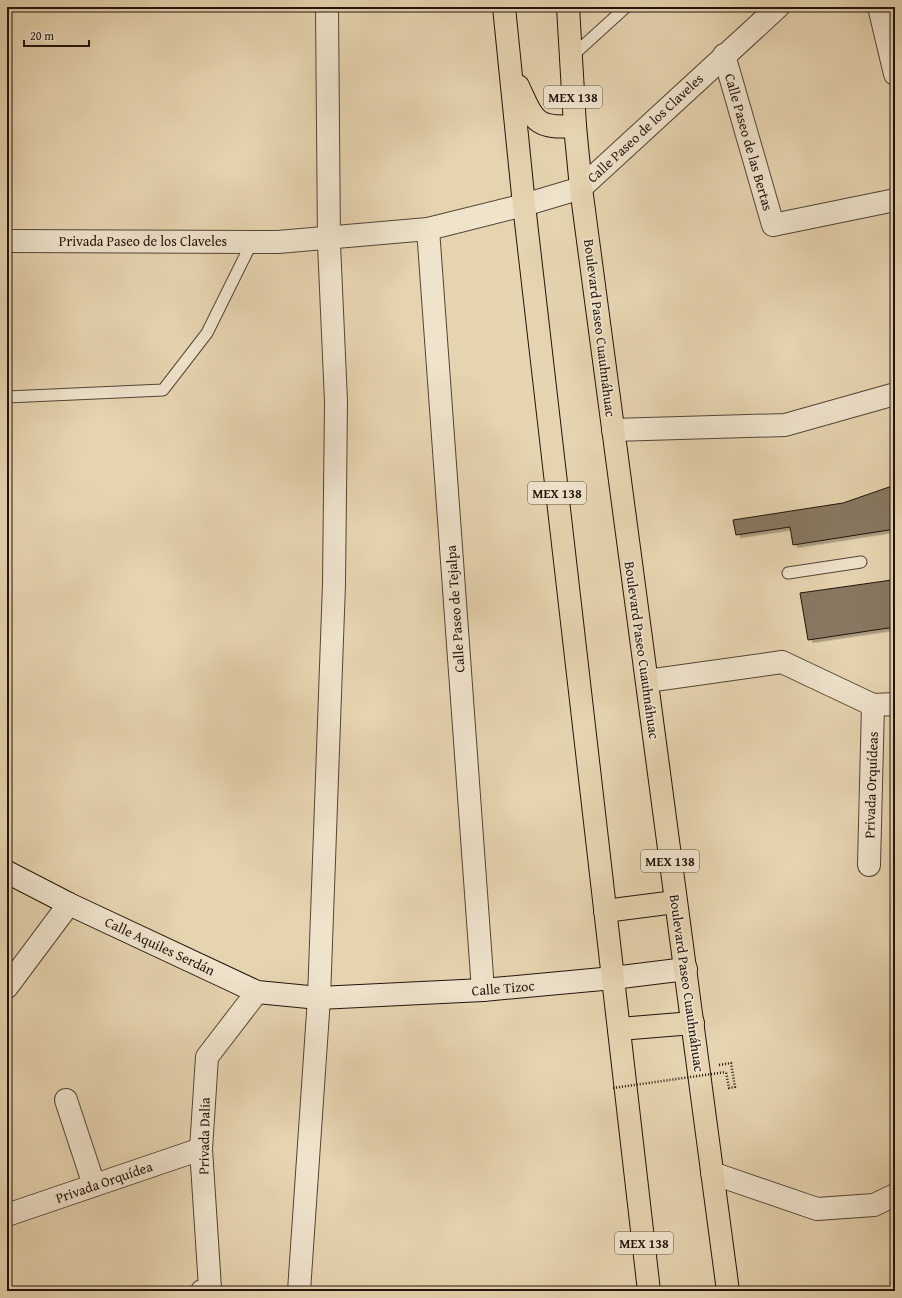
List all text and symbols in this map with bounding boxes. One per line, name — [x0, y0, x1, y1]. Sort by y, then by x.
scale bar — [24, 22, 89, 48]
text: 20 m — [30, 27, 54, 44]
street label: Calle Paseo de los Claveles — [582, 69, 708, 187]
street label: Calle Paseo de las Bertas — [720, 71, 778, 213]
road number: MEX 138 — [544, 86, 602, 108]
street label: Privada Paseo de los Claveles — [59, 231, 227, 251]
street label: Boulevard Paseo Cuauhnáhuac — [579, 238, 621, 418]
road number: MEX 138 — [528, 482, 586, 504]
street label: Calle Paseo de Tejalpa — [441, 544, 469, 673]
street label: Boulevard Paseo Cuauhnáhuac — [620, 560, 664, 740]
street label: Privada Orquídeas — [859, 731, 883, 839]
road number: MEX 138 — [641, 850, 699, 872]
street label: Boulevard Paseo Cuauhnáhuac — [665, 893, 709, 1073]
street label: Calle Aquiles Serdán — [102, 912, 218, 980]
street label: Calle Tizoc — [471, 975, 535, 1001]
street label: Privada Dalia — [193, 1097, 215, 1175]
street label: Privada Orquídea — [53, 1156, 156, 1208]
road number: MEX 138 — [615, 1232, 673, 1254]

